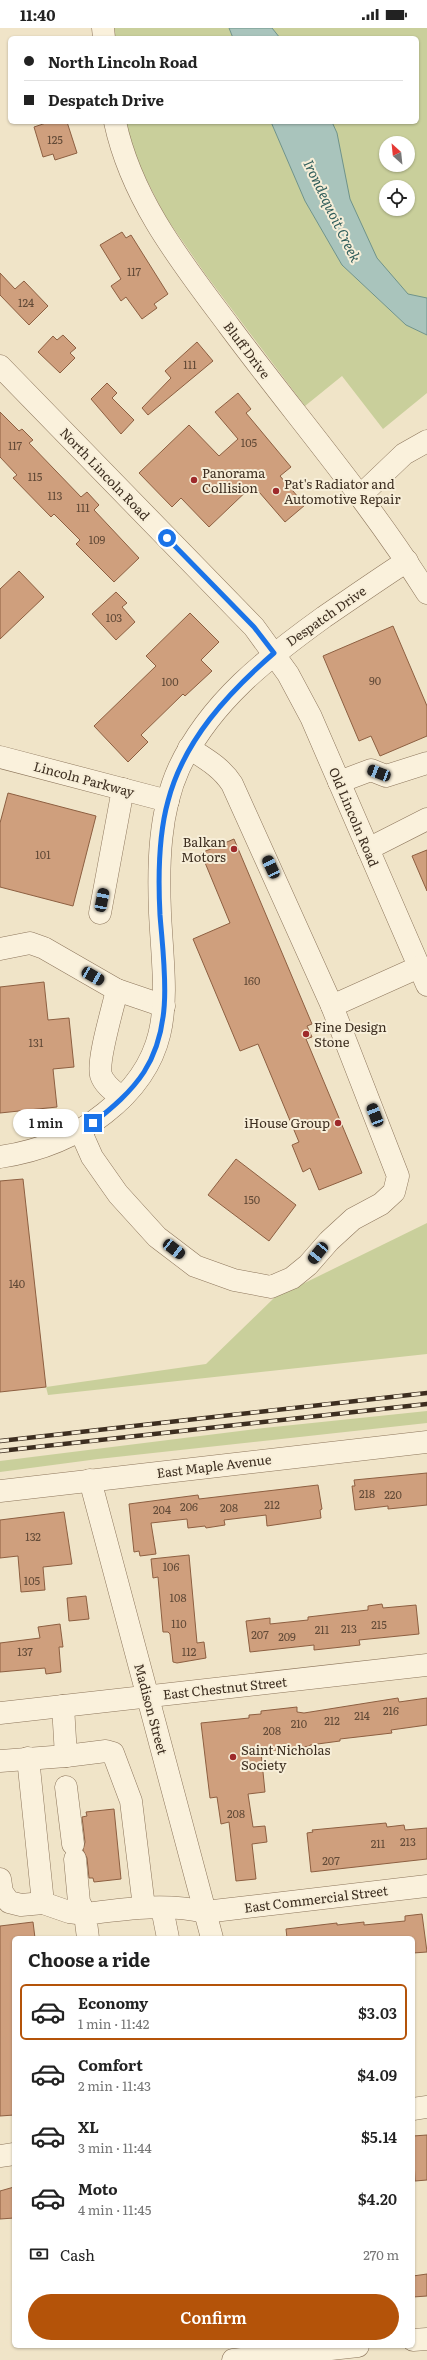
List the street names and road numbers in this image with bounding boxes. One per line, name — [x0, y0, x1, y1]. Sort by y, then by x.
street label: Bluff Drive — [220, 317, 275, 382]
street label: North Lincoln Road — [56, 423, 155, 524]
street label: Despatch Drive — [282, 581, 370, 650]
street label: Lincoln Parkway — [32, 756, 137, 801]
street label: Old Lincoln Road — [325, 764, 384, 870]
street label: East Maple Avenue — [155, 1449, 273, 1482]
street label: Madison Street — [130, 1661, 173, 1757]
street label: East Chestnut Street — [162, 1671, 289, 1703]
street label: East Commercial Street — [243, 1880, 390, 1917]

